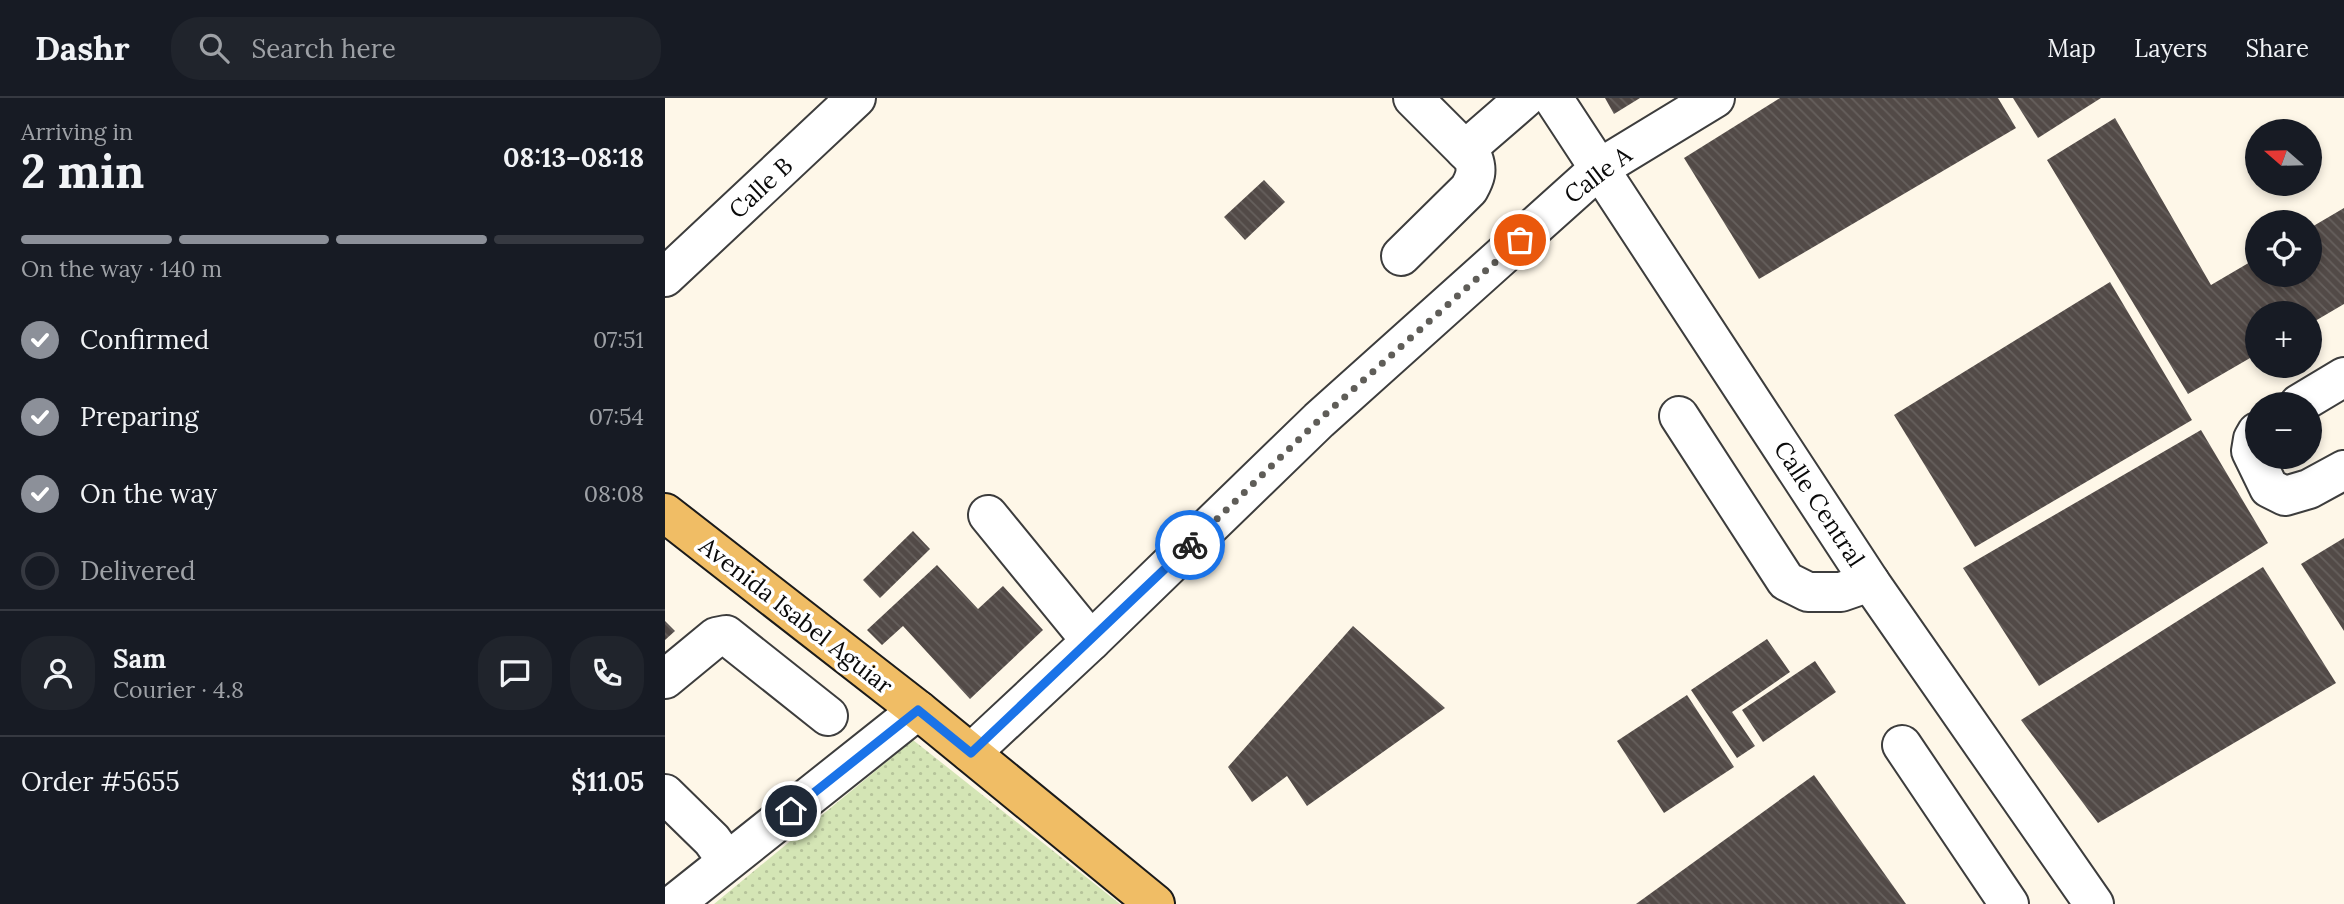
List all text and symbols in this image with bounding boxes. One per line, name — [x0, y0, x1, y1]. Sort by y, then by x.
search box — [171, 17, 661, 80]
text: Dashr — [35, 27, 129, 69]
icon: search — [195, 29, 233, 67]
text: Search here — [251, 32, 396, 65]
text: Map — [2047, 33, 2096, 64]
text: Layers — [2134, 33, 2207, 64]
text: Share — [2245, 33, 2309, 64]
text: Arriving in — [21, 117, 133, 146]
north arrow — [2245, 119, 2322, 196]
map controls — [2245, 119, 2322, 469]
street label: Calle A — [1558, 139, 1638, 210]
text: 08:13–08:18 — [503, 141, 644, 174]
text: 2 min — [21, 142, 144, 201]
street label: Calle B — [722, 150, 799, 225]
pin — [1490, 210, 1550, 270]
button: locate — [2245, 210, 2322, 287]
icon: bag — [1501, 221, 1539, 259]
text: On the way · 140 m — [21, 254, 222, 283]
button: + — [2245, 301, 2322, 378]
icon: check — [21, 321, 59, 359]
text: Confirmed — [80, 323, 209, 356]
text: 07:51 — [593, 325, 644, 354]
button: − — [2245, 392, 2322, 469]
icon: check — [21, 398, 59, 436]
text: Preparing — [80, 400, 199, 433]
text: 07:54 — [589, 402, 644, 431]
street label: Calle Central — [1767, 435, 1872, 573]
icon: check — [21, 475, 59, 513]
text: On the way — [80, 477, 217, 510]
text: 08:08 — [584, 479, 644, 508]
courier — [1155, 510, 1225, 580]
icon: bike — [1171, 526, 1209, 564]
street label: Avenida Isabel Aguiar — [693, 530, 900, 701]
text: Delivered — [80, 554, 196, 587]
button: person — [21, 636, 95, 710]
button: chat — [478, 636, 552, 710]
button: phone — [570, 636, 644, 710]
text: Sam — [113, 642, 166, 675]
text: Courier · 4.8 — [113, 675, 244, 704]
text: Order #5655 — [21, 765, 180, 798]
text: $11.05 — [571, 765, 644, 798]
pin — [761, 781, 821, 841]
icon: home — [772, 792, 810, 830]

